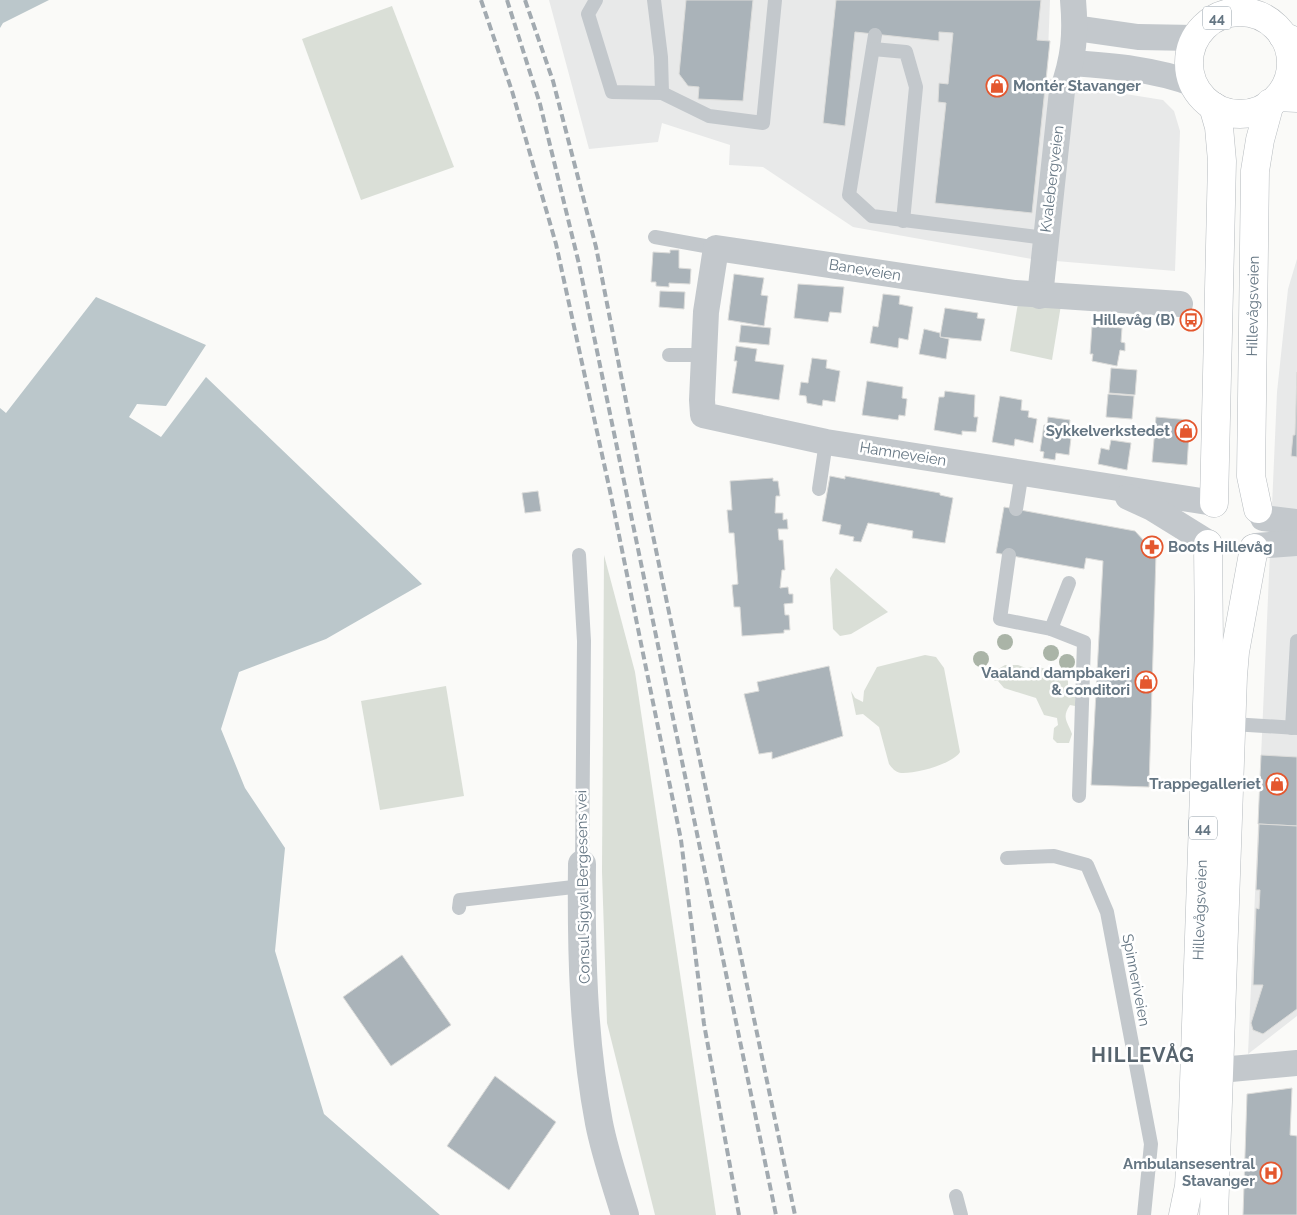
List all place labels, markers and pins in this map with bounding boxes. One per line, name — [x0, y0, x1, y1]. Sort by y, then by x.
shop icon: Montér Stavanger — [985, 74, 1009, 98]
place label: Montér Stavanger — [1013, 77, 1141, 95]
bus stop icon: Hillevåg (B) — [1179, 308, 1203, 332]
place label: Hillevåg (B) — [1092, 311, 1175, 329]
shop icon: Sykkelverkstedet — [1174, 419, 1198, 443]
place label: Sykkelverkstedet — [1046, 422, 1170, 440]
pharmacy icon: Boots Hillevåg — [1140, 535, 1164, 559]
place label: Boots Hillevåg — [1168, 538, 1272, 556]
place label: Vaaland dampbakeri & conditori — [981, 664, 1130, 699]
shop icon: Vaaland dampbakeri & conditori — [1134, 670, 1158, 694]
shop icon: Trappegalleriet — [1265, 772, 1289, 796]
place label: Trappegalleriet — [1149, 775, 1261, 793]
place label: Ambulansesentral Stavanger — [1123, 1155, 1255, 1190]
hospital icon: Ambulansesentral Stavanger — [1259, 1161, 1283, 1185]

